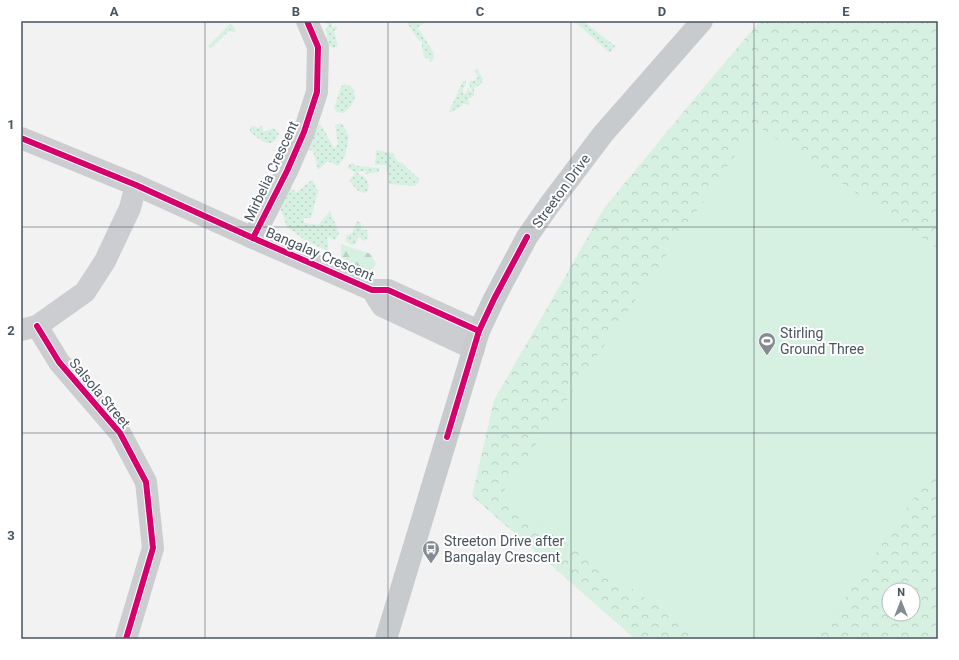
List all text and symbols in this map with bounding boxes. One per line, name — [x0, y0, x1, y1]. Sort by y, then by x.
text: A — [110, 4, 119, 19]
text: B — [292, 4, 300, 19]
text: C — [476, 4, 485, 19]
text: D — [658, 4, 666, 19]
text: E — [842, 4, 850, 19]
text: 1 — [7, 117, 15, 132]
street label: Mirbelia Crescent — [241, 118, 301, 224]
street label: Streeton Drive — [529, 151, 593, 231]
street label: Bangalay Crescent — [263, 224, 377, 284]
text: 2 — [7, 323, 15, 338]
place label: Stirling Ground Three — [780, 325, 864, 357]
sports icon: Stirling Ground Three — [757, 331, 777, 356]
street label: Salsola Street — [66, 355, 134, 431]
text: 3 — [7, 528, 15, 543]
place label: Streeton Drive after Bangalay Crescent — [444, 533, 564, 565]
bus stop icon: Streeton Drive after Bangalay Crescent — [421, 539, 441, 564]
north arrow — [881, 582, 921, 622]
text: N — [897, 586, 905, 599]

